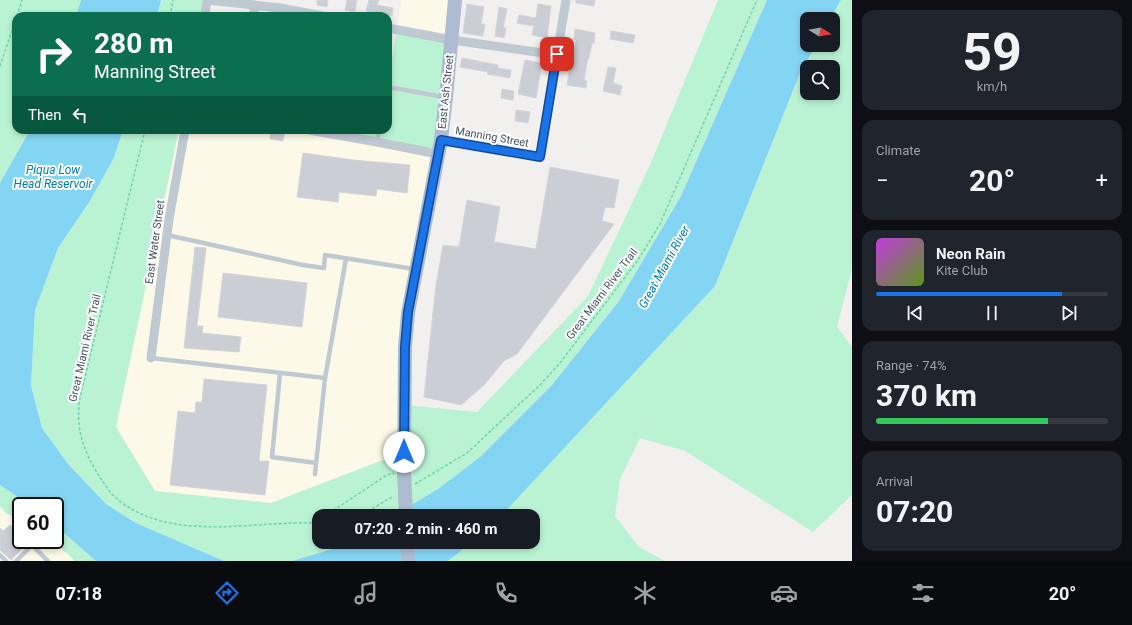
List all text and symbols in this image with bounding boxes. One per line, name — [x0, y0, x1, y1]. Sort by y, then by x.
north arrow — [800, 12, 840, 52]
map controls — [800, 12, 840, 100]
text: 59 — [962, 22, 1022, 83]
text: 280 m — [94, 27, 173, 60]
icon: right — [28, 28, 80, 80]
pin — [540, 37, 574, 71]
icon: arrive — [546, 43, 568, 65]
street label: East Ash Street — [436, 54, 456, 130]
button: search — [800, 60, 840, 100]
text: Manning Street — [94, 61, 216, 82]
text: km/h — [977, 79, 1007, 94]
icon: left — [69, 104, 91, 126]
text: Then — [28, 106, 61, 124]
street label: Manning Street — [454, 124, 530, 150]
text: Climate — [876, 143, 920, 158]
water label: Piqua Low Head Reservoir — [14, 163, 93, 191]
text: 20° — [969, 163, 1015, 198]
text: − — [876, 168, 889, 193]
text: + — [1096, 168, 1108, 193]
street label: East Water Street — [143, 199, 167, 285]
water label: Great Miami River — [636, 222, 693, 311]
text: Neon Rain — [936, 245, 1005, 263]
street label: Great Miami River Trail — [564, 246, 640, 342]
text: Kite Club — [936, 263, 988, 278]
street label: Great Miami River Trail — [66, 293, 104, 403]
icon: previous — [904, 302, 926, 324]
icon: pause — [981, 302, 1003, 324]
icon: next — [1058, 302, 1080, 324]
text: Range · 74% — [876, 358, 946, 373]
text: 370 km — [876, 378, 977, 413]
position arrow — [383, 431, 425, 473]
text: Arrival — [876, 474, 913, 489]
text: 07:20 — [876, 494, 953, 529]
speed limit sign: 60 — [12, 497, 64, 549]
text: 07:20 · 2 min · 460 m — [355, 520, 497, 538]
icon: directions — [213, 579, 241, 607]
icon: music — [352, 579, 380, 607]
icon: phone — [492, 579, 520, 607]
icon: climate — [631, 579, 659, 607]
icon: car — [770, 579, 798, 607]
icon: filters — [909, 579, 937, 607]
text: 07:18 — [56, 583, 102, 604]
text: 20° — [1049, 583, 1076, 604]

